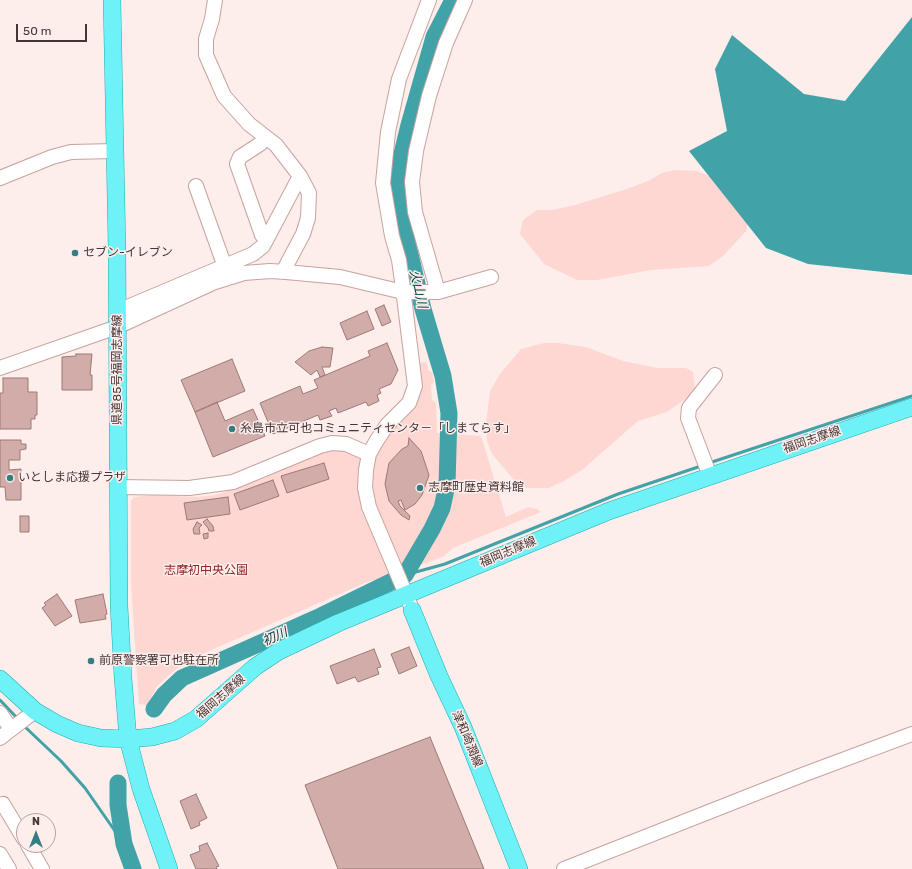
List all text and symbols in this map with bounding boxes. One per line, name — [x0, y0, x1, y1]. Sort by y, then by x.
scale bar — [18, 16, 89, 42]
text: 50 m — [23, 24, 51, 38]
place label: セブン-イレブン — [83, 246, 173, 260]
marker: セブン-イレブン — [70, 248, 80, 258]
water label: 火山川 — [406, 268, 430, 310]
street label: 県道85号福岡志摩線 — [111, 315, 125, 425]
place label: 糸島市立可也コミュニティセンタ－「しまてらす」 — [240, 422, 516, 436]
street label: 福岡志摩線 — [781, 423, 843, 457]
marker: 糸島市立可也コミュニティセンタ－「しまてらす」 — [227, 424, 237, 434]
place label: いとしま応援プラザ — [18, 471, 126, 485]
marker: いとしま応援プラザ — [5, 473, 15, 483]
place label: 志摩町歴史資料館 — [428, 481, 524, 495]
marker: 志摩町歴史資料館 — [415, 483, 425, 493]
street label: 福岡志摩線 — [478, 534, 538, 570]
park label: 志摩初中央公園 — [164, 564, 248, 578]
water label: 初川 — [260, 625, 290, 649]
place label: 前原警察署可也駐在所 — [99, 654, 219, 668]
marker: 前原警察署可也駐在所 — [86, 656, 96, 666]
street label: 福岡志摩線 — [194, 672, 248, 722]
street label: 津和崎潤線 — [449, 709, 485, 769]
north arrow — [16, 813, 56, 853]
text: N — [32, 815, 40, 828]

